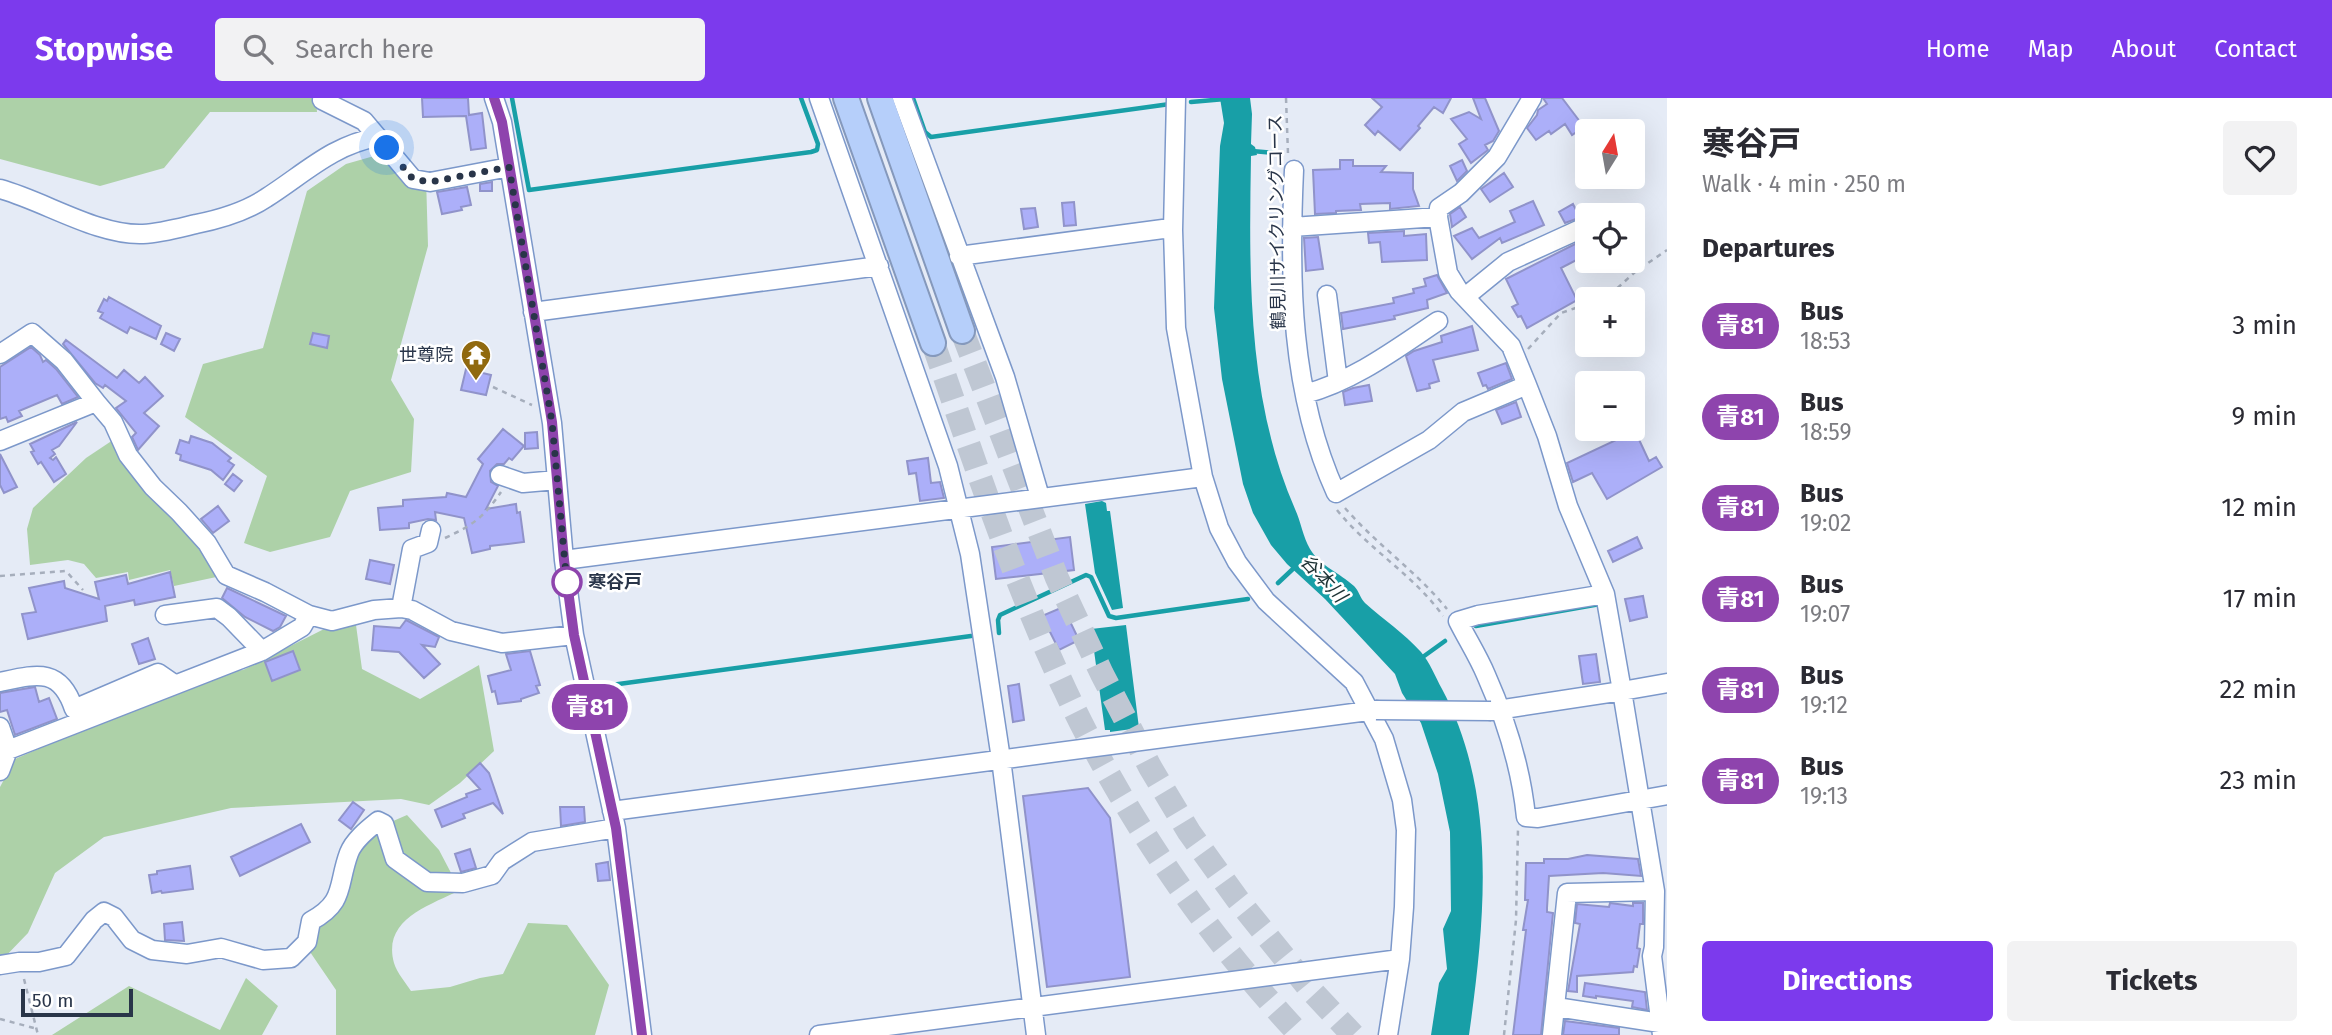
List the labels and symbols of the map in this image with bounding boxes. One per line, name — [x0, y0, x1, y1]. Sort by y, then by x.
street label: 鶴見川サイクリングコース — [1264, 114, 1290, 330]
north arrow — [1575, 119, 1645, 189]
your location — [369, 130, 404, 165]
temple icon: 世尊院 — [459, 338, 493, 382]
place label: 世尊院 — [399, 344, 453, 366]
water label: 谷本川 — [1296, 550, 1353, 608]
marker: 寒谷戸 — [552, 567, 582, 597]
place label: 寒谷戸 — [588, 571, 642, 593]
line badge: 青81 — [550, 684, 630, 730]
scale bar — [21, 986, 133, 1018]

